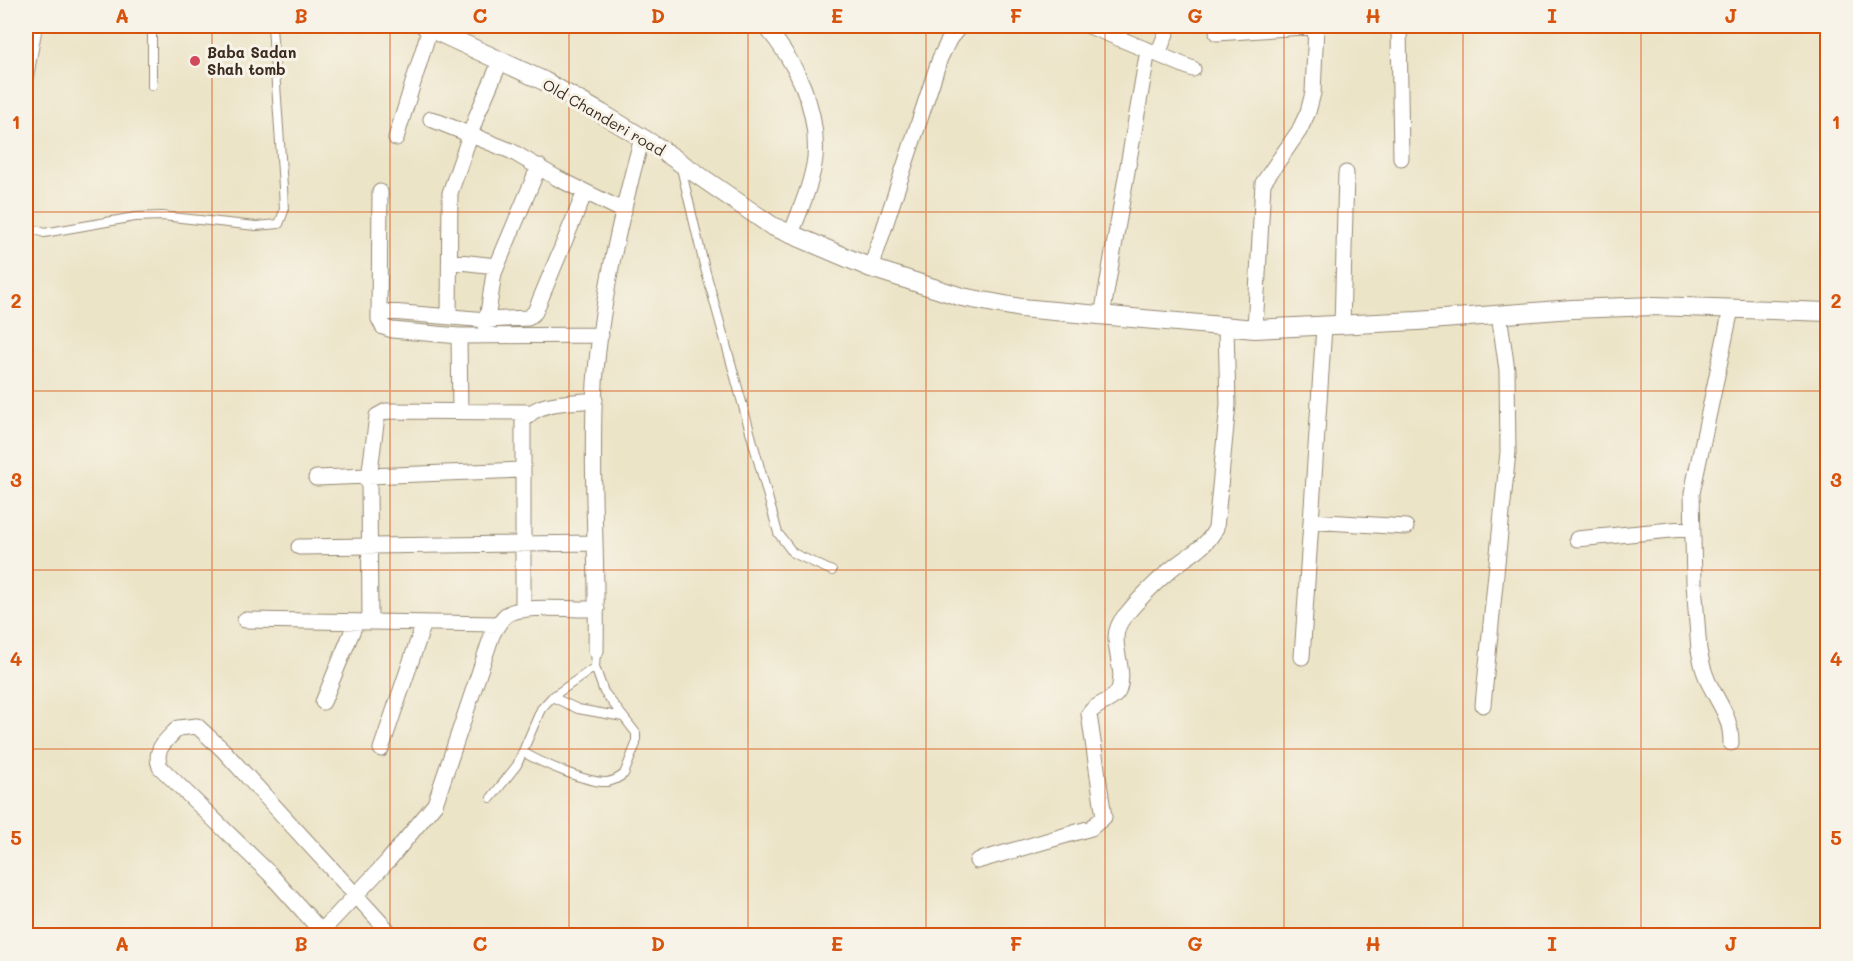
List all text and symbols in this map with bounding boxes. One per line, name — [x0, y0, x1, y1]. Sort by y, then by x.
text: A — [115, 2, 129, 28]
text: B — [294, 2, 308, 28]
text: C — [473, 2, 488, 28]
text: D — [651, 2, 665, 28]
text: E — [831, 2, 843, 28]
text: F — [1010, 2, 1023, 28]
text: G — [1187, 2, 1203, 28]
text: H — [1365, 2, 1381, 28]
text: I — [1547, 2, 1557, 28]
text: J — [1724, 2, 1738, 28]
place label: Baba Sadan Shah tomb — [207, 42, 296, 79]
marker: Baba Sadan Shah tomb — [188, 54, 202, 68]
street label: Old Chanderi road — [539, 74, 669, 160]
text: 1 — [12, 108, 20, 134]
text: 1 — [1832, 108, 1840, 134]
text: 2 — [10, 287, 22, 313]
text: 2 — [1830, 287, 1842, 313]
text: 3 — [10, 466, 22, 492]
text: 3 — [1830, 466, 1842, 492]
text: 4 — [10, 645, 23, 671]
text: 4 — [1830, 645, 1843, 671]
text: 5 — [10, 824, 22, 850]
text: 5 — [1830, 824, 1842, 850]
text: A — [115, 930, 129, 956]
text: B — [294, 930, 308, 956]
text: C — [473, 930, 488, 956]
text: D — [651, 930, 665, 956]
text: E — [831, 930, 843, 956]
text: F — [1010, 930, 1023, 956]
text: G — [1187, 930, 1203, 956]
text: H — [1365, 930, 1381, 956]
text: I — [1547, 930, 1557, 956]
text: J — [1724, 930, 1738, 956]

